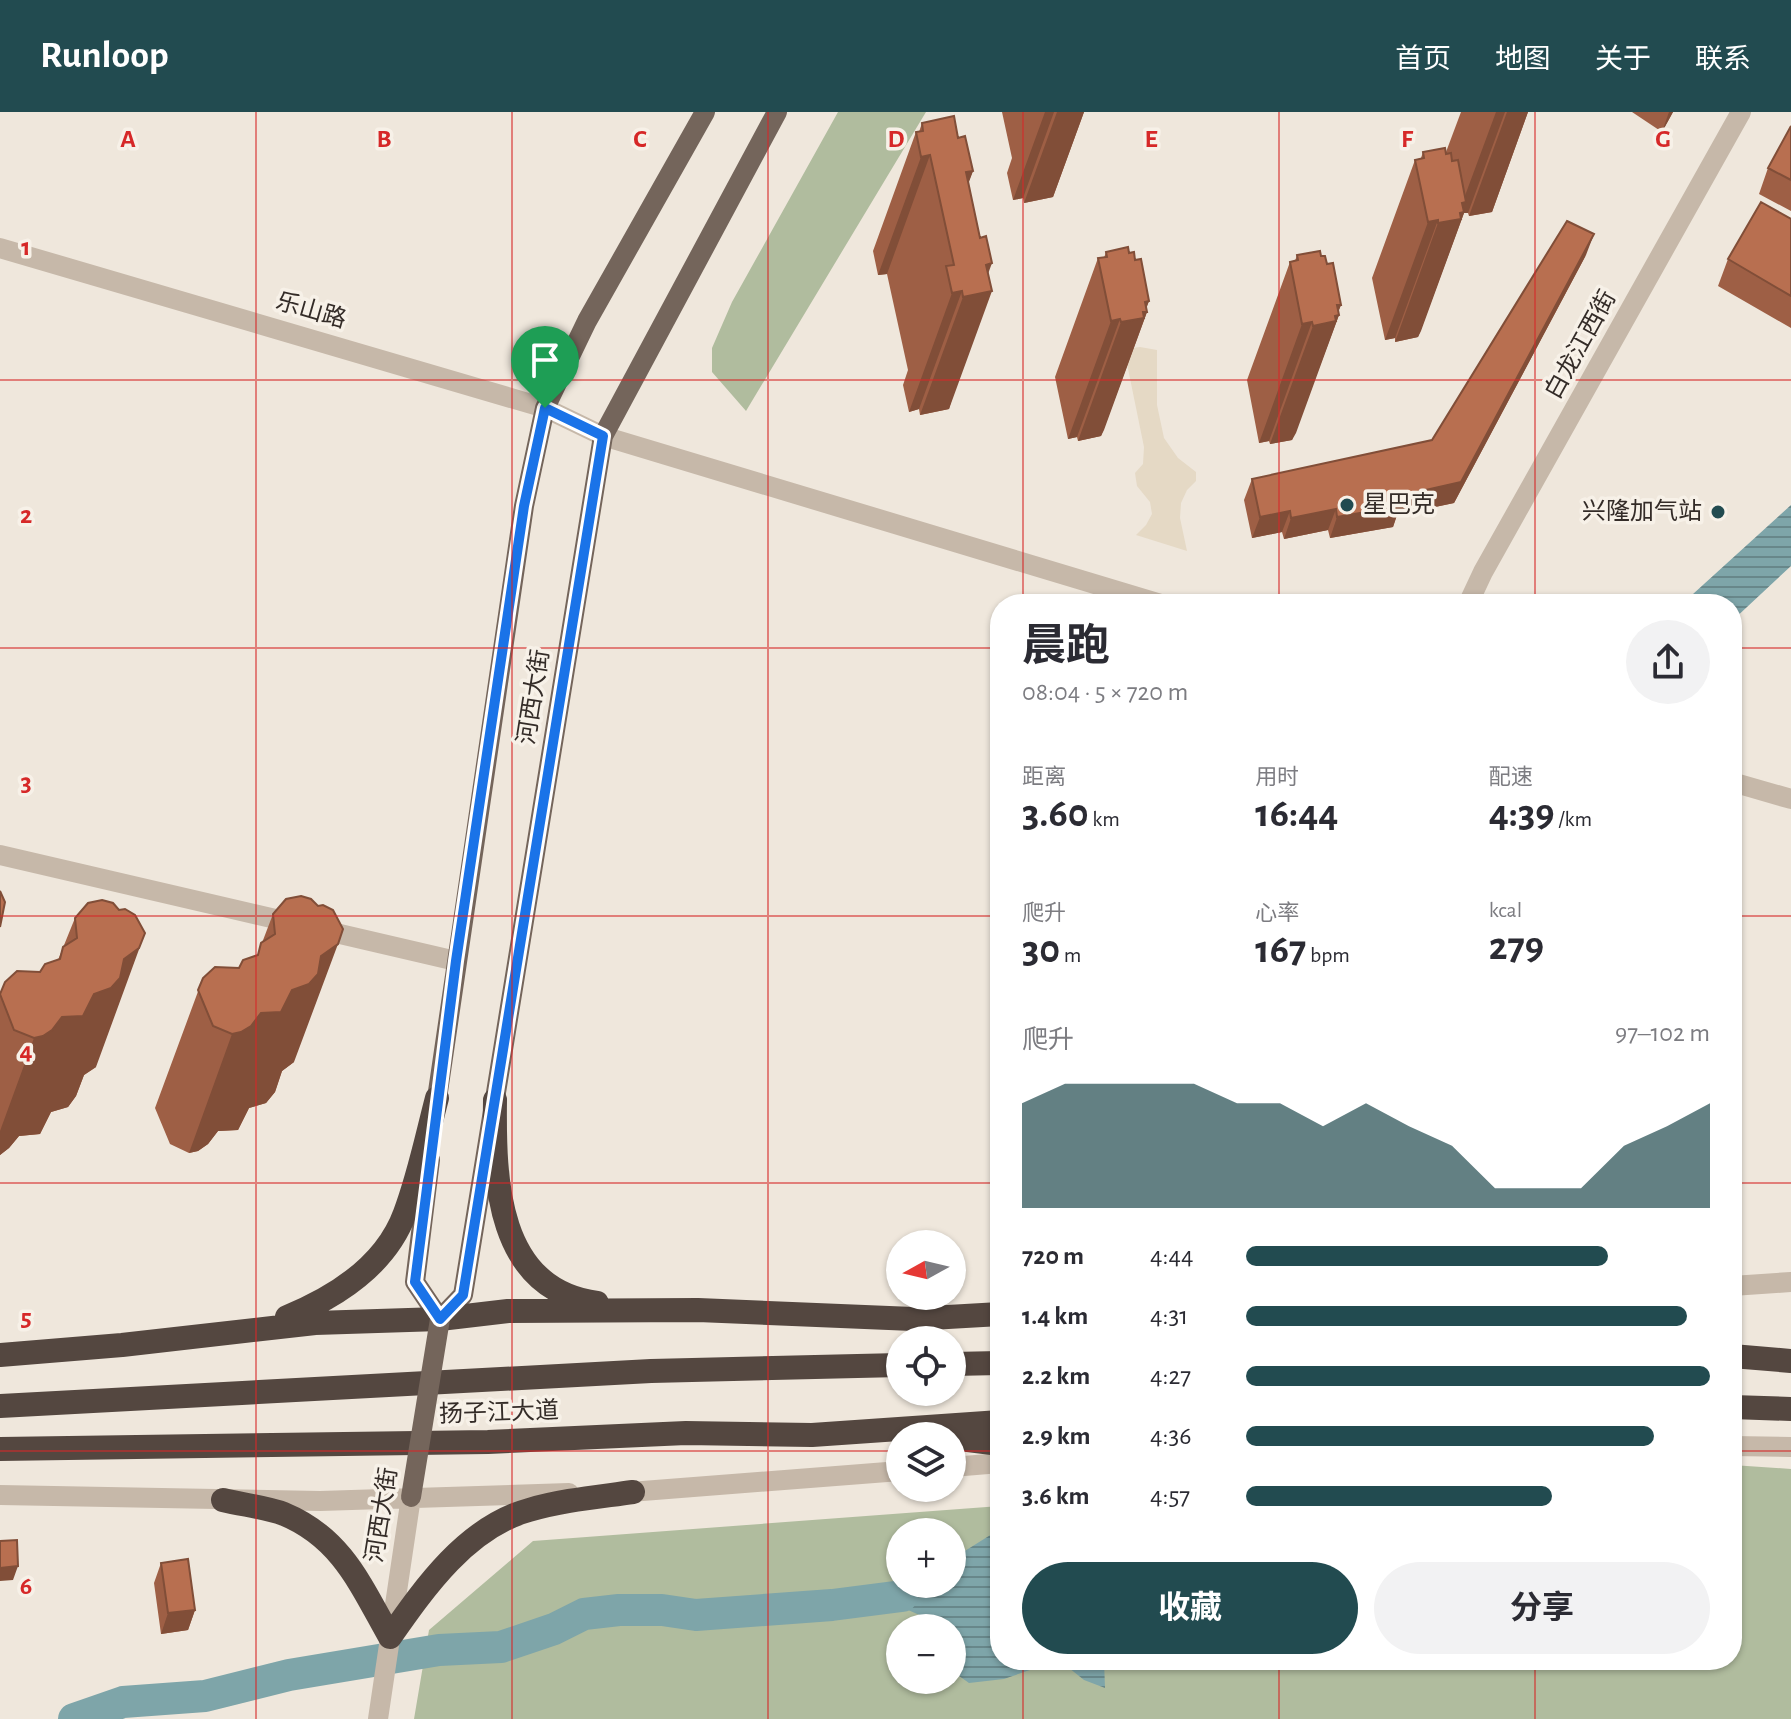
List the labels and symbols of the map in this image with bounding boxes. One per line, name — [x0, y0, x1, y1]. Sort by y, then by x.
text: A — [120, 126, 136, 152]
text: B — [376, 126, 392, 152]
text: C — [633, 126, 647, 152]
text: D — [887, 126, 905, 152]
text: E — [1144, 126, 1158, 152]
text: F — [1401, 126, 1414, 152]
text: G — [1655, 126, 1671, 152]
text: 1 — [21, 234, 31, 260]
street label: 白龙江西街 — [1540, 286, 1621, 403]
street label: 乐山路 — [273, 288, 349, 332]
pin — [511, 326, 579, 408]
place label: 星巴克 — [1363, 491, 1435, 517]
marker: 星巴克 — [1338, 496, 1356, 514]
place label: 兴隆加气站 — [1582, 498, 1702, 524]
text: 2 — [20, 502, 32, 528]
marker: 兴隆加气站 — [1709, 503, 1727, 521]
street label: 河西大街 — [513, 647, 553, 746]
text: 3 — [20, 770, 32, 796]
text: 4 — [19, 1038, 33, 1064]
north arrow — [886, 1230, 966, 1310]
text: 5 — [20, 1305, 32, 1331]
street label: 扬子江大道 — [439, 1397, 559, 1427]
street label: 河西大街 — [361, 1465, 401, 1564]
text: 6 — [20, 1573, 32, 1599]

